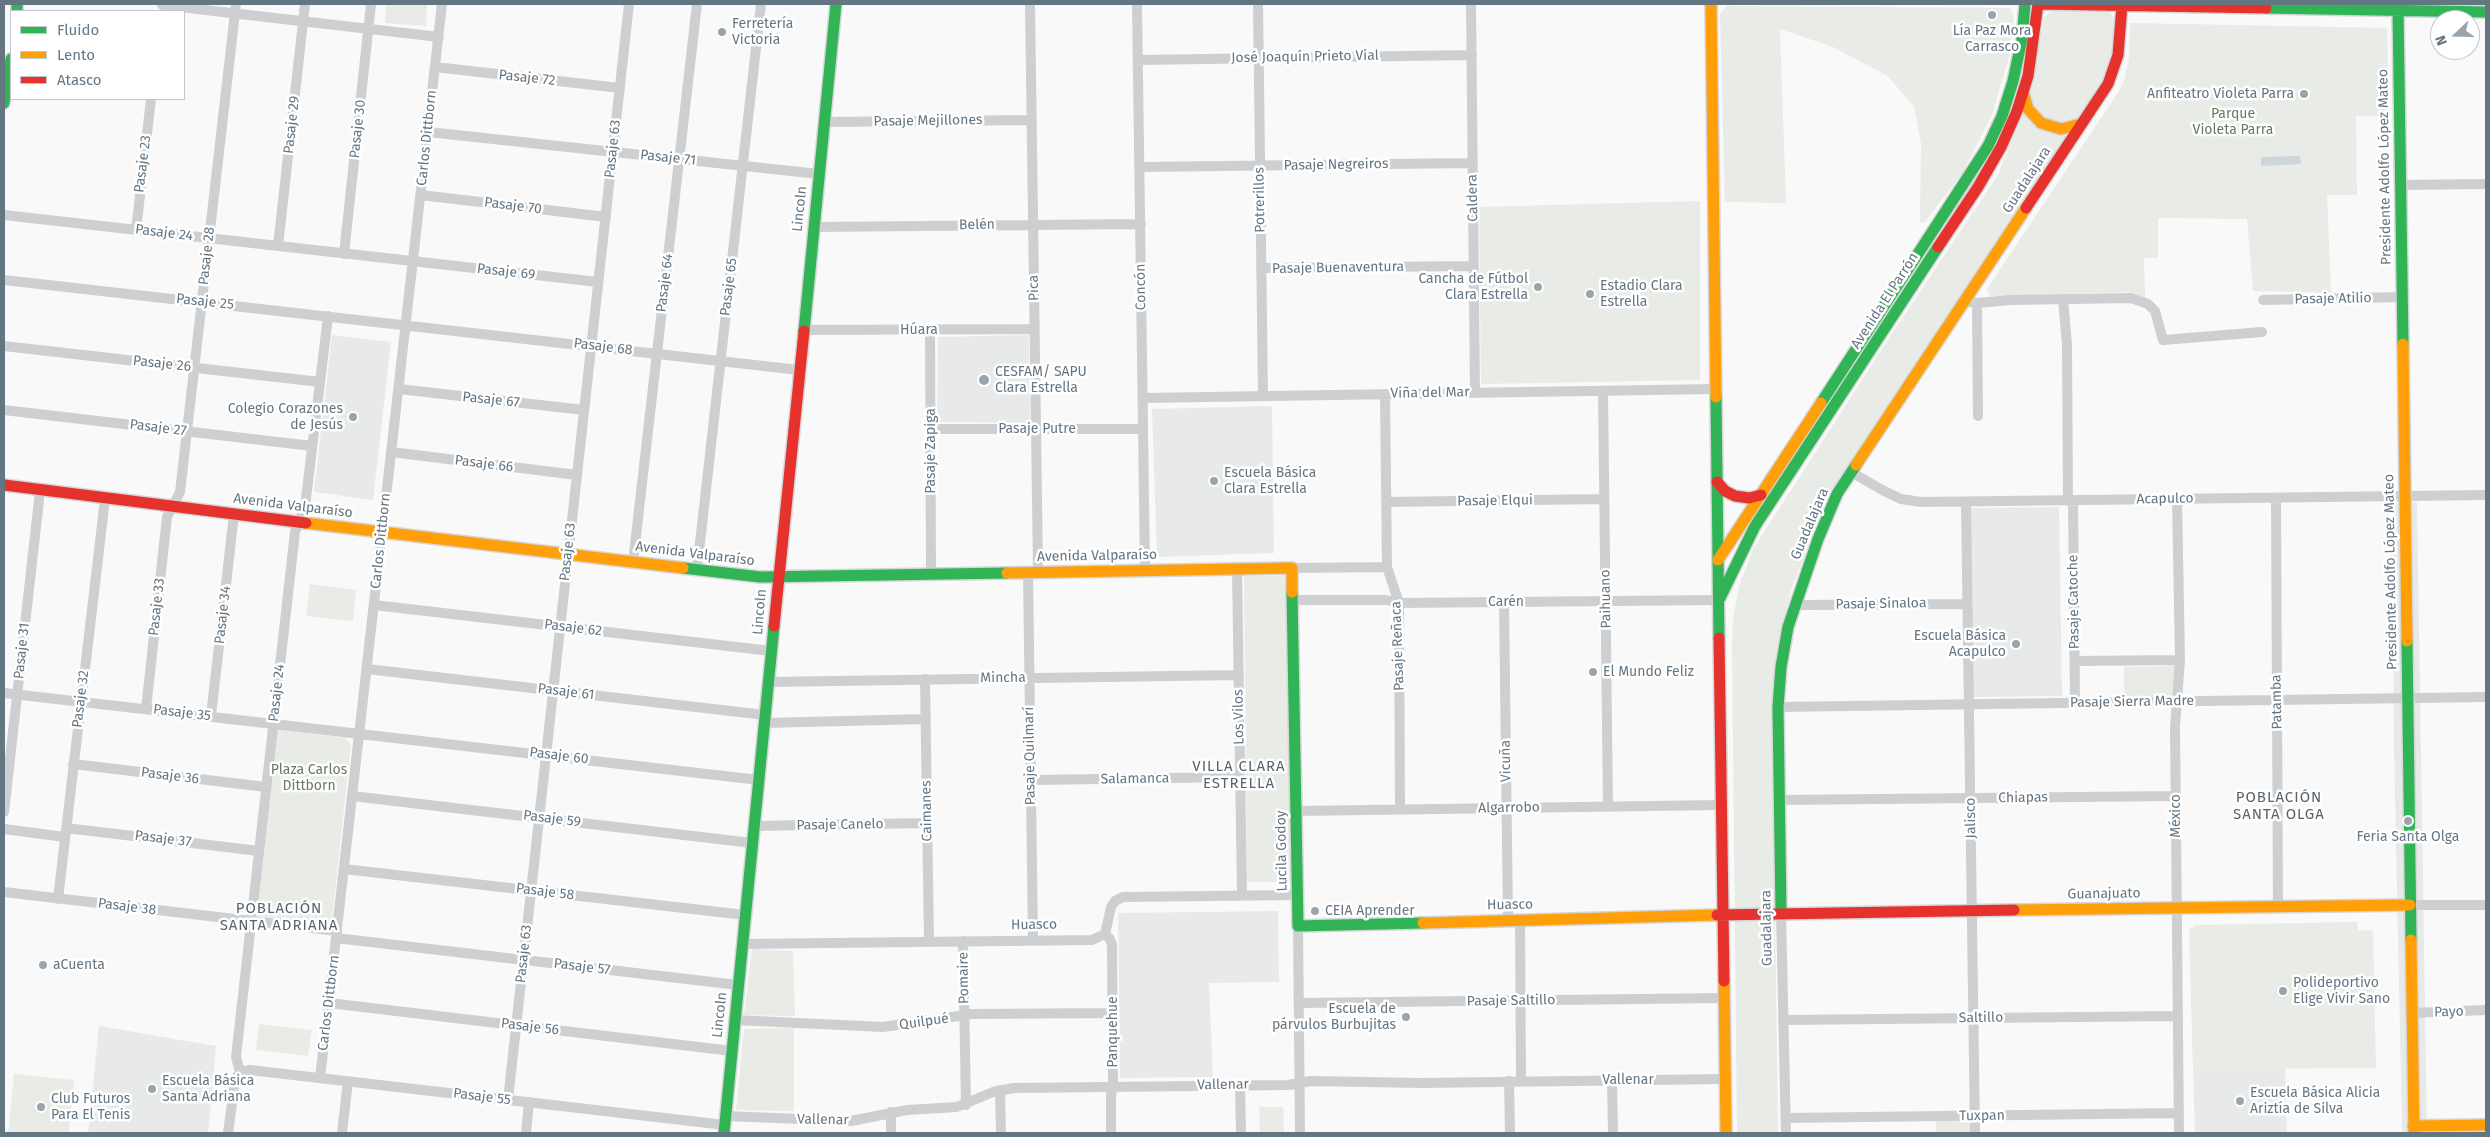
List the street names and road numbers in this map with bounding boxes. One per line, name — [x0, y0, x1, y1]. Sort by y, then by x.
street label: José Joaquín Prieto Vial — [1231, 47, 1379, 67]
street label: Pasaje 72 — [498, 67, 556, 89]
street label: Presidente Adolfo López Mateo — [2375, 69, 2395, 265]
street label: Carlos Dittborn — [414, 89, 440, 187]
street label: Pasaje 29 — [281, 95, 303, 155]
street label: Pasaje 30 — [347, 99, 369, 159]
street label: Pasaje Mejillones — [873, 112, 983, 130]
street label: Pasaje 63 — [602, 119, 624, 179]
street label: Pasaje 23 — [131, 134, 155, 194]
street label: Guadalajara — [1999, 144, 2055, 216]
street label: Pasaje 71 — [639, 147, 697, 169]
street label: Pasaje Negreiros — [1284, 156, 1388, 174]
street label: Potrerillos — [1251, 167, 1269, 233]
street label: Caldera — [1464, 174, 1482, 222]
street label: Lincoln — [789, 185, 811, 233]
street label: Pasaje 70 — [483, 194, 543, 218]
street label: Belén — [959, 216, 995, 234]
street label: Pasaje 24 — [134, 221, 194, 245]
street label: Pasaje 28 — [196, 226, 218, 286]
street label: Avenida El Parrón — [1848, 250, 1922, 352]
street label: Pasaje 64 — [653, 253, 677, 313]
street label: Pasaje 65 — [717, 257, 741, 317]
street label: Pasaje Buenaventura — [1272, 258, 1404, 278]
street label: Pasaje 69 — [476, 261, 536, 283]
street label: Concón — [1132, 263, 1150, 311]
street label: Pica — [1025, 275, 1043, 301]
street label: Pasaje Atilio — [2294, 290, 2372, 308]
street label: Pasaje 25 — [175, 291, 235, 313]
street label: Húara — [900, 322, 938, 338]
street label: Pasaje 68 — [573, 335, 633, 359]
street label: Pasaje 26 — [132, 353, 192, 375]
street label: Viña del Mar — [1390, 384, 1470, 402]
street label: Pasaje 67 — [462, 389, 520, 411]
street label: Pasaje Zapiga — [923, 408, 939, 494]
street label: Pasaje 27 — [129, 416, 187, 440]
street label: Pasaje Putre — [998, 421, 1076, 437]
street label: Pasaje 66 — [454, 452, 514, 476]
street label: Presidente Adolfo López Mateo — [2381, 474, 2401, 670]
street label: Guadalajara — [1787, 486, 1833, 562]
street label: Avenida Valparaíso — [232, 490, 354, 522]
street label: Acapulco — [2136, 490, 2194, 508]
street label: Carlos Dittborn — [368, 492, 394, 590]
street label: Pasaje Elqui — [1457, 492, 1533, 510]
street label: Pasaje 63 — [557, 522, 579, 582]
street label: Avenida Valparaíso — [634, 538, 756, 570]
street label: Avenida Valparaíso — [1037, 547, 1157, 565]
street label: Pasaje Catoche — [2065, 554, 2083, 650]
street label: Paihuano — [1597, 569, 1615, 629]
street label: Pasaje 33 — [146, 577, 168, 637]
street label: Pasaje 34 — [212, 585, 234, 645]
street label: Lincoln — [750, 588, 770, 636]
street label: Carén — [1488, 594, 1524, 610]
street label: Pasaje Sinaloa — [1835, 595, 1927, 613]
street label: Pasaje Reñaca — [1388, 601, 1408, 691]
street label: Pasaje 62 — [543, 616, 603, 640]
street label: Pasaje 31 — [11, 622, 33, 680]
street label: Pasaje 24 — [266, 663, 288, 723]
street label: Pasaje 32 — [69, 669, 93, 729]
street label: Mincha — [980, 669, 1026, 687]
street label: Patamba — [2268, 674, 2286, 730]
street label: Pasaje 61 — [537, 680, 595, 704]
street label: Los Vilos — [1230, 689, 1248, 745]
street label: Pasaje Sierra Madre — [2070, 693, 2194, 711]
street label: Pasaje 35 — [152, 701, 212, 725]
street label: Pasaje Quilmarí — [1021, 706, 1039, 806]
street label: Vicuña — [1497, 740, 1515, 782]
street label: Pasaje 60 — [529, 744, 589, 768]
street label: Pasaje 36 — [140, 764, 200, 788]
street label: Salamanca — [1100, 770, 1170, 788]
street label: Caimanes — [918, 780, 936, 842]
street label: Chiapas — [1998, 789, 2048, 807]
street label: México — [2168, 794, 2184, 838]
street label: Jalisco — [1962, 797, 1980, 839]
street label: Algarrobo — [1478, 799, 1540, 817]
street label: Pasaje 59 — [522, 807, 582, 831]
street label: Lucila Godoy — [1273, 810, 1291, 892]
street label: Pasaje Canelo — [796, 816, 884, 834]
street label: Pasaje 37 — [134, 827, 192, 851]
street label: Pasaje 58 — [515, 880, 575, 904]
street label: Guanajuato — [2067, 885, 2141, 903]
street label: Guadalajara — [1758, 890, 1776, 966]
street label: Pasaje 38 — [97, 895, 157, 919]
street label: Huasco — [1487, 896, 1533, 914]
street label: Huasco — [1011, 916, 1057, 934]
street label: Pasaje 63 — [513, 924, 535, 984]
street label: Pomaire — [955, 952, 973, 1004]
street label: Carlos Dittborn — [315, 954, 343, 1052]
street label: Pasaje 57 — [553, 955, 611, 979]
street label: Lincoln — [709, 991, 731, 1039]
street label: Pasaje Saltillo — [1467, 992, 1555, 1010]
street label: Panquehue — [1105, 996, 1121, 1068]
street label: Payo — [2434, 1003, 2464, 1021]
street label: Saltillo — [1959, 1009, 2003, 1027]
street label: Quilpué — [898, 1010, 950, 1034]
street label: Pasaje 56 — [500, 1015, 560, 1039]
street label: Vallenar — [1602, 1072, 1654, 1088]
street label: Vallenar — [1197, 1076, 1249, 1094]
street label: Pasaje 55 — [452, 1085, 512, 1109]
street label: Tuxpan — [1959, 1107, 2005, 1125]
street label: Vallenar — [797, 1111, 849, 1129]

